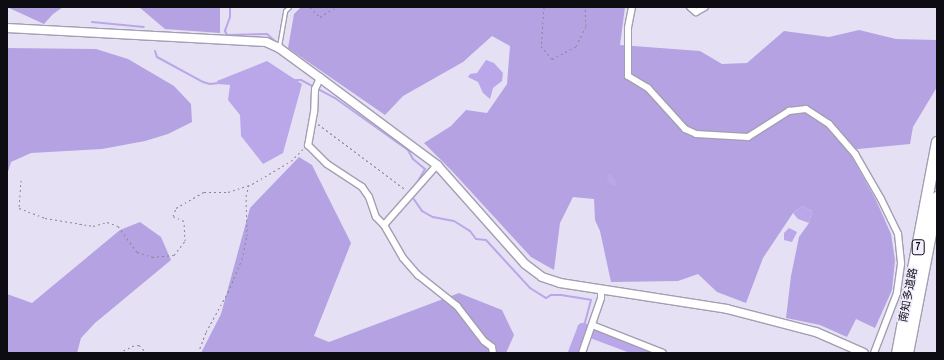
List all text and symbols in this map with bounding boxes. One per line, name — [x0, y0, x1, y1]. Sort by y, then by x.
road number: 7 — [911, 239, 925, 255]
street label: 南知多道路 — [896, 267, 920, 323]

